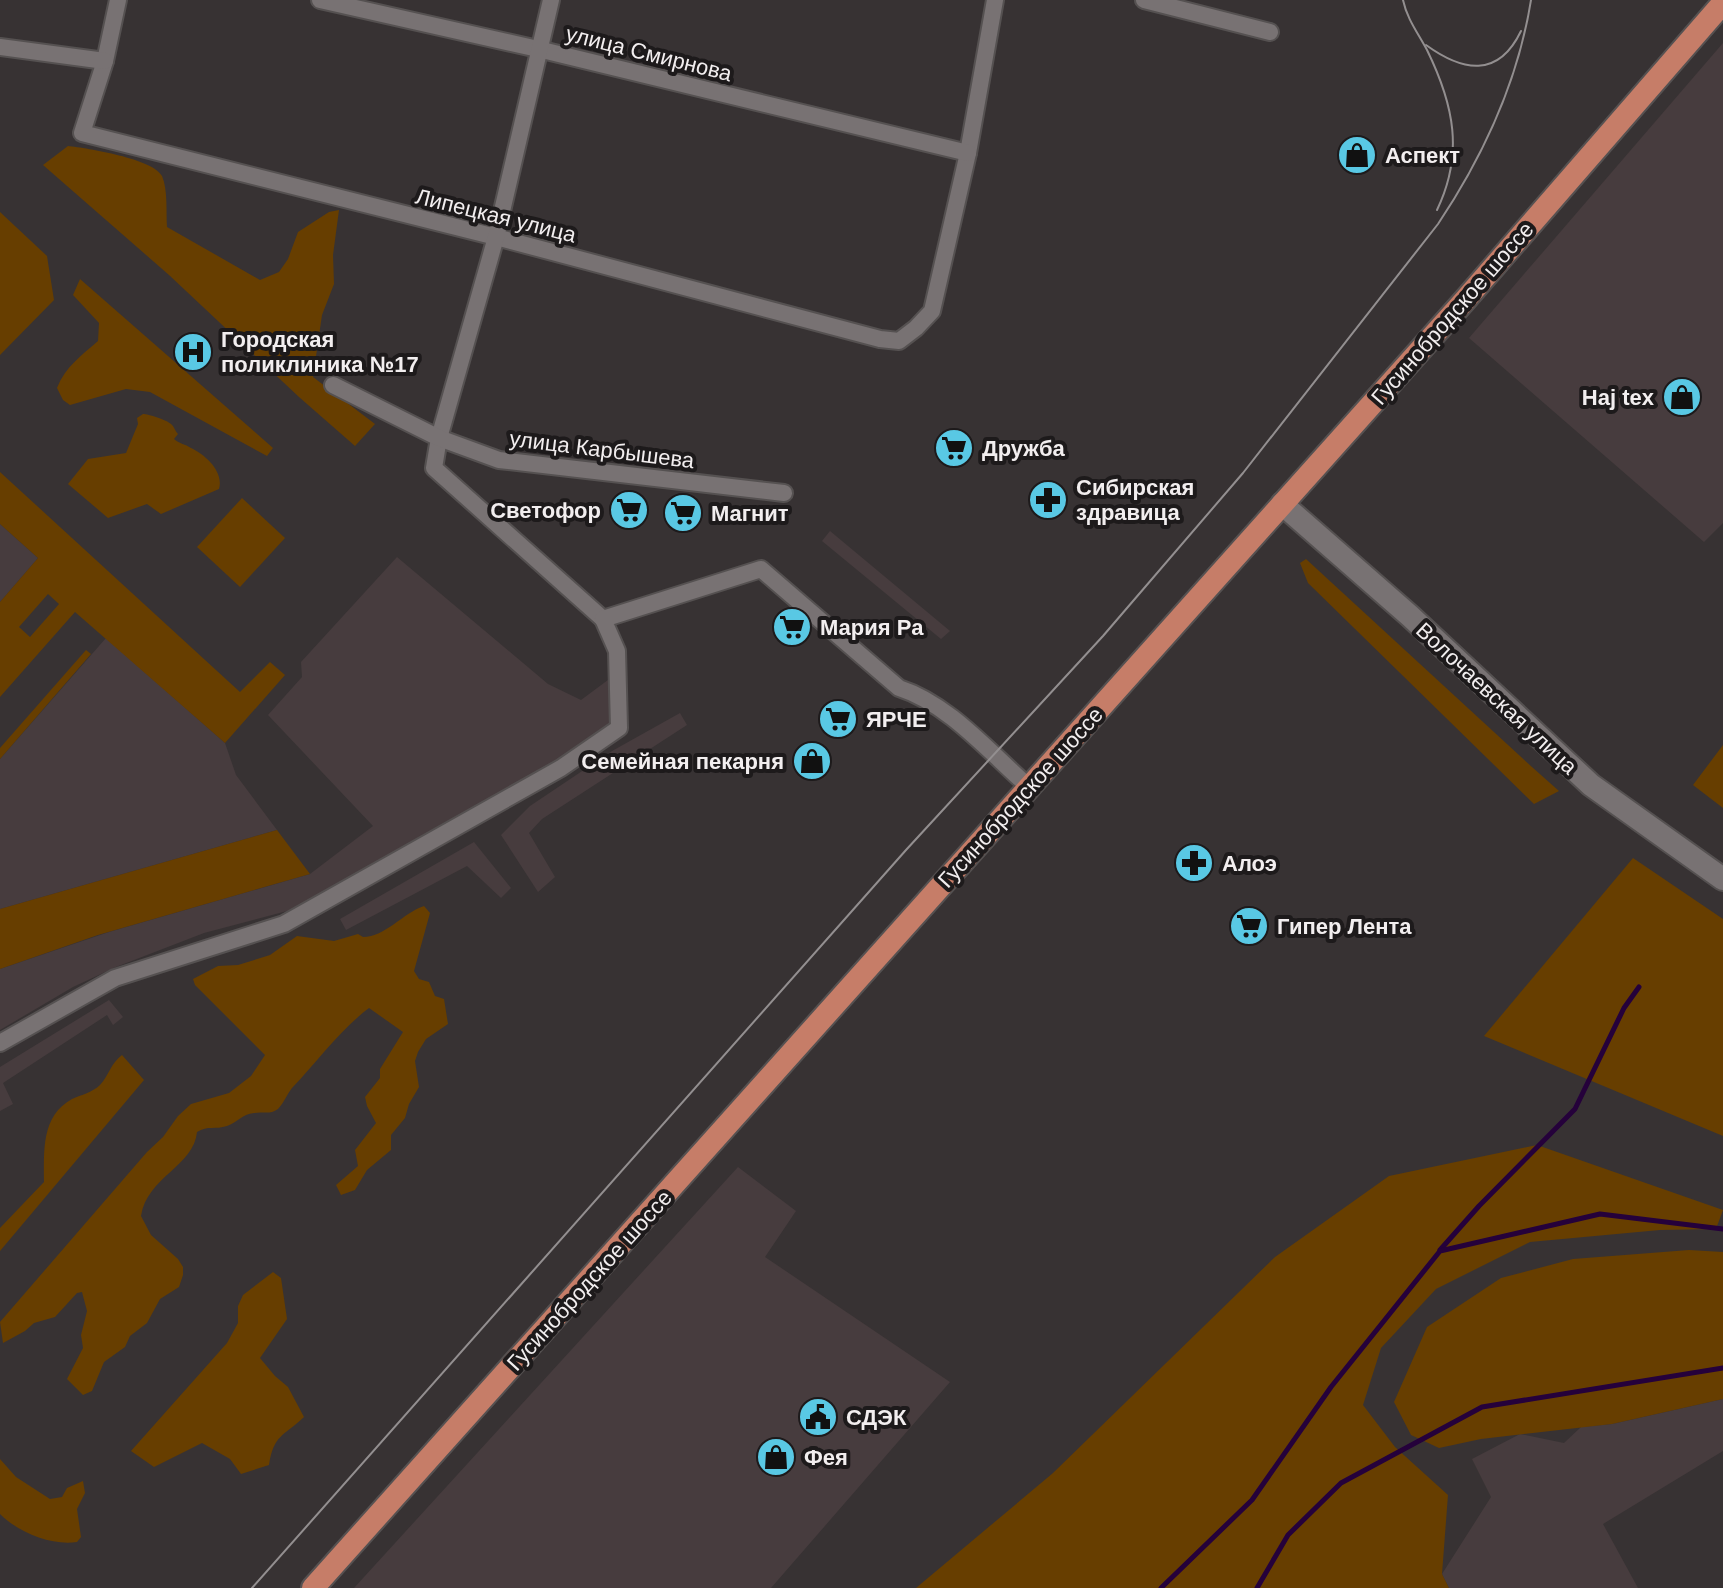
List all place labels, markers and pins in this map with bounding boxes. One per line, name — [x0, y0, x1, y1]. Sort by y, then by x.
shop icon: Аспект — [1336, 134, 1378, 176]
place label: Аспект — [1385, 143, 1460, 168]
place label: Городская поликлиника №17 — [221, 327, 419, 377]
hospital icon: Городская поликлиника №17 — [172, 331, 214, 373]
shop icon: Haj tex — [1661, 376, 1703, 418]
place label: Haj tex — [1582, 385, 1655, 410]
supermarket icon: Дружба — [933, 427, 975, 469]
place label: Дружба — [982, 436, 1066, 461]
place label: Сибирская здравица — [1076, 475, 1194, 525]
pharmacy icon: Сибирская здравица — [1027, 479, 1069, 521]
supermarket icon: Светофор — [608, 489, 650, 531]
supermarket icon: Магнит — [662, 492, 704, 534]
place label: Светофор — [490, 498, 601, 523]
place label: Магнит — [711, 501, 789, 526]
supermarket icon: Мария Ра — [771, 606, 813, 648]
place label: Мария Ра — [820, 615, 924, 640]
supermarket icon: ЯРЧЕ — [817, 698, 859, 740]
place label: ЯРЧЕ — [866, 707, 927, 732]
shop icon: Семейная пекарня — [791, 740, 833, 782]
place label: Семейная пекарня — [581, 749, 784, 774]
pharmacy icon: Алоэ — [1173, 842, 1215, 884]
place label: Алоэ — [1222, 851, 1277, 876]
supermarket icon: Гипер Лента — [1228, 905, 1270, 947]
place label: Гипер Лента — [1277, 914, 1412, 939]
public building icon: СДЭК — [797, 1396, 839, 1438]
place label: СДЭК — [846, 1405, 907, 1430]
shop icon: Фея — [755, 1436, 797, 1478]
place label: Фея — [804, 1445, 848, 1470]

